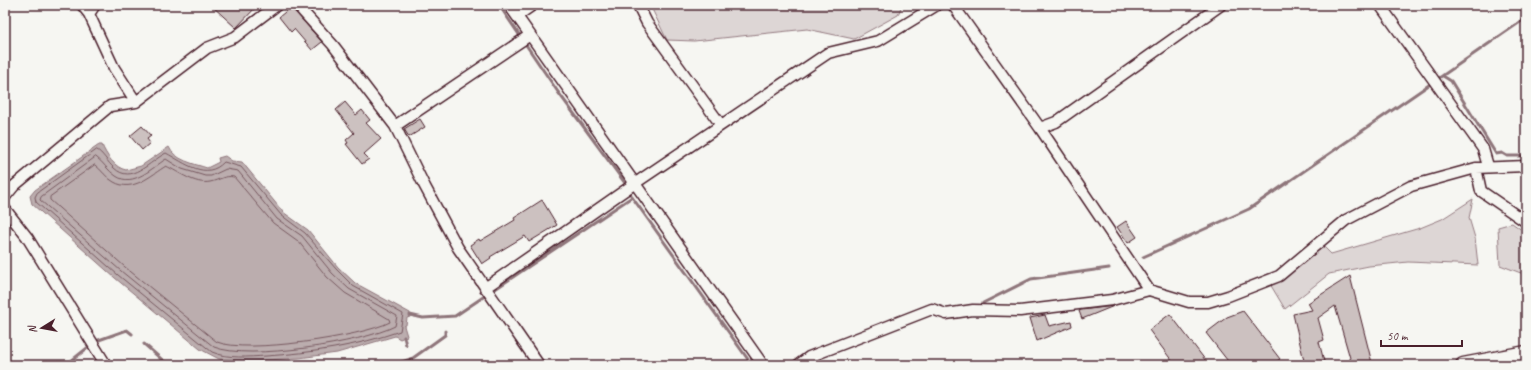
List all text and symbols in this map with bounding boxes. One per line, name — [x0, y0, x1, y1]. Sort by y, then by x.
north arrow — [22, 308, 62, 348]
scale bar — [1381, 322, 1462, 348]
text: N — [24, 323, 40, 335]
text: 50 m — [1387, 328, 1409, 344]

